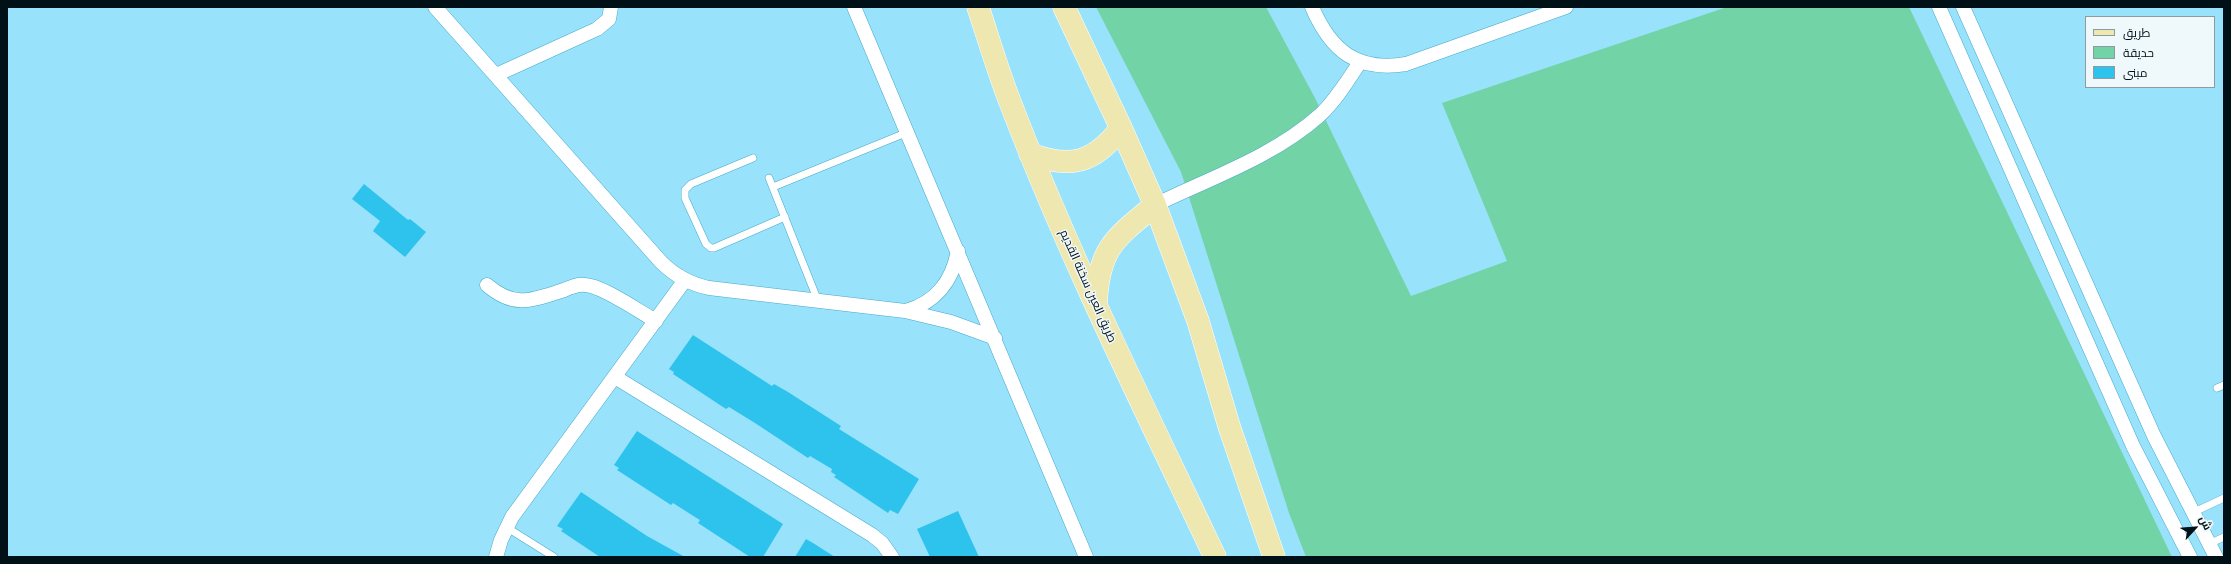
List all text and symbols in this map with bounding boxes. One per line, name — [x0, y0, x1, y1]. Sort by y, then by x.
legend — [2085, 16, 2215, 88]
text: طريق — [2123, 25, 2150, 40]
text: حديقة — [2123, 45, 2154, 60]
text: مبنى — [2123, 65, 2148, 80]
street label: طريق العين سخنة القديم — [1057, 227, 1119, 345]
north arrow — [2175, 508, 2215, 548]
text: ش — [2196, 513, 2215, 532]

